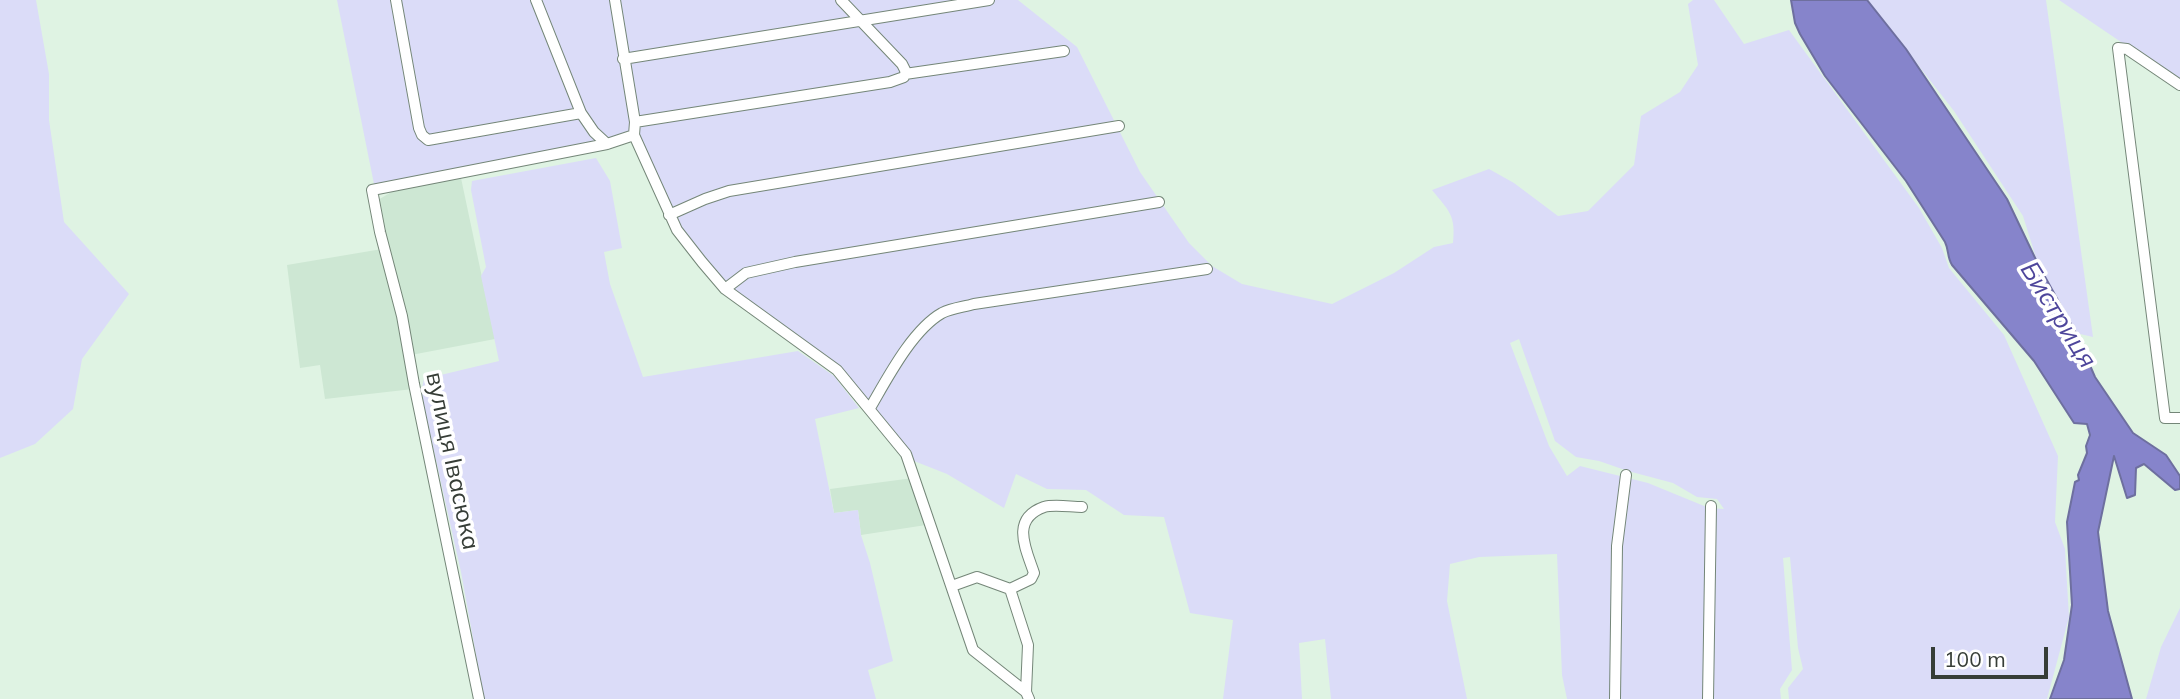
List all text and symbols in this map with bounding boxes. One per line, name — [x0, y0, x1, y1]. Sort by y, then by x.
water label: Бистриця — [2013, 256, 2103, 374]
street label: вулиця Івасюка — [419, 370, 485, 552]
scale bar — [1935, 632, 2052, 676]
text: 100 m — [1944, 646, 2006, 672]

